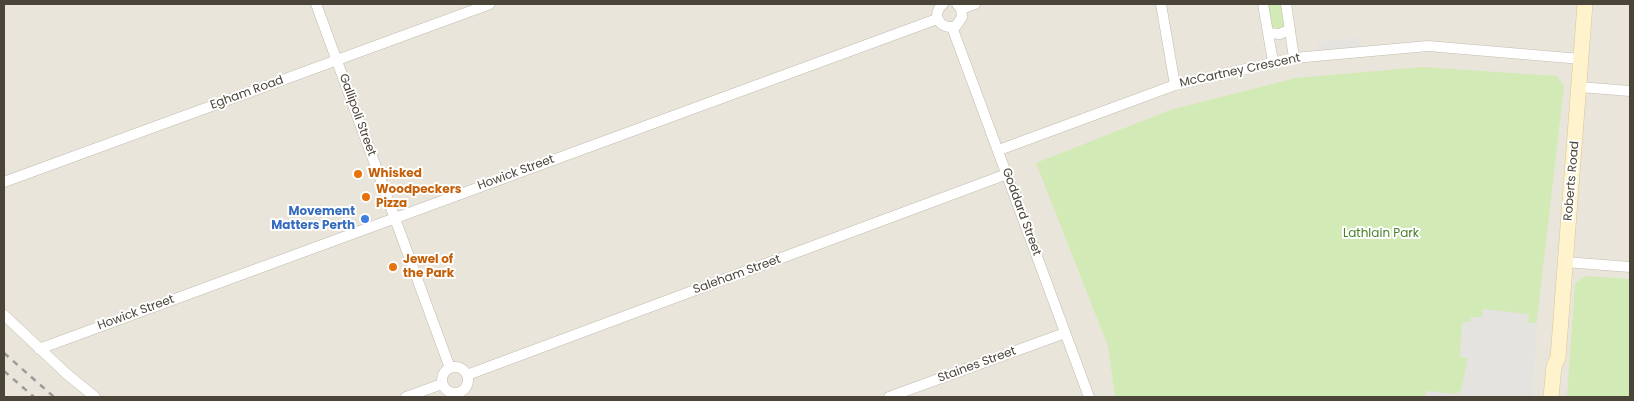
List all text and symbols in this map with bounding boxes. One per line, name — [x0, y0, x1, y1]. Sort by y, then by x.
street label: McCartney Crescent — [1178, 51, 1302, 91]
street label: Gallipoli Street — [335, 72, 379, 158]
street label: Egham Road — [208, 73, 286, 113]
street label: Roberts Road — [1561, 141, 1583, 221]
street label: Howick Street — [476, 152, 556, 194]
street label: Goddard Street — [998, 166, 1044, 258]
place label: Whisked — [368, 167, 422, 181]
marker: Whisked — [352, 168, 364, 180]
place label: Woodpeckers Pizza — [376, 183, 461, 211]
marker: Woodpeckers Pizza — [360, 191, 372, 203]
place label: Movement Matters Perth — [271, 205, 355, 233]
marker: Movement Matters Perth — [359, 213, 371, 225]
park label: Lathlain Park — [1343, 227, 1419, 241]
street label: Saleham Street — [691, 252, 783, 298]
place label: Jewel of the Park — [403, 253, 454, 281]
marker: Jewel of the Park — [387, 261, 399, 273]
street label: Howick Street — [96, 292, 176, 334]
street label: Staines Street — [936, 344, 1018, 386]

